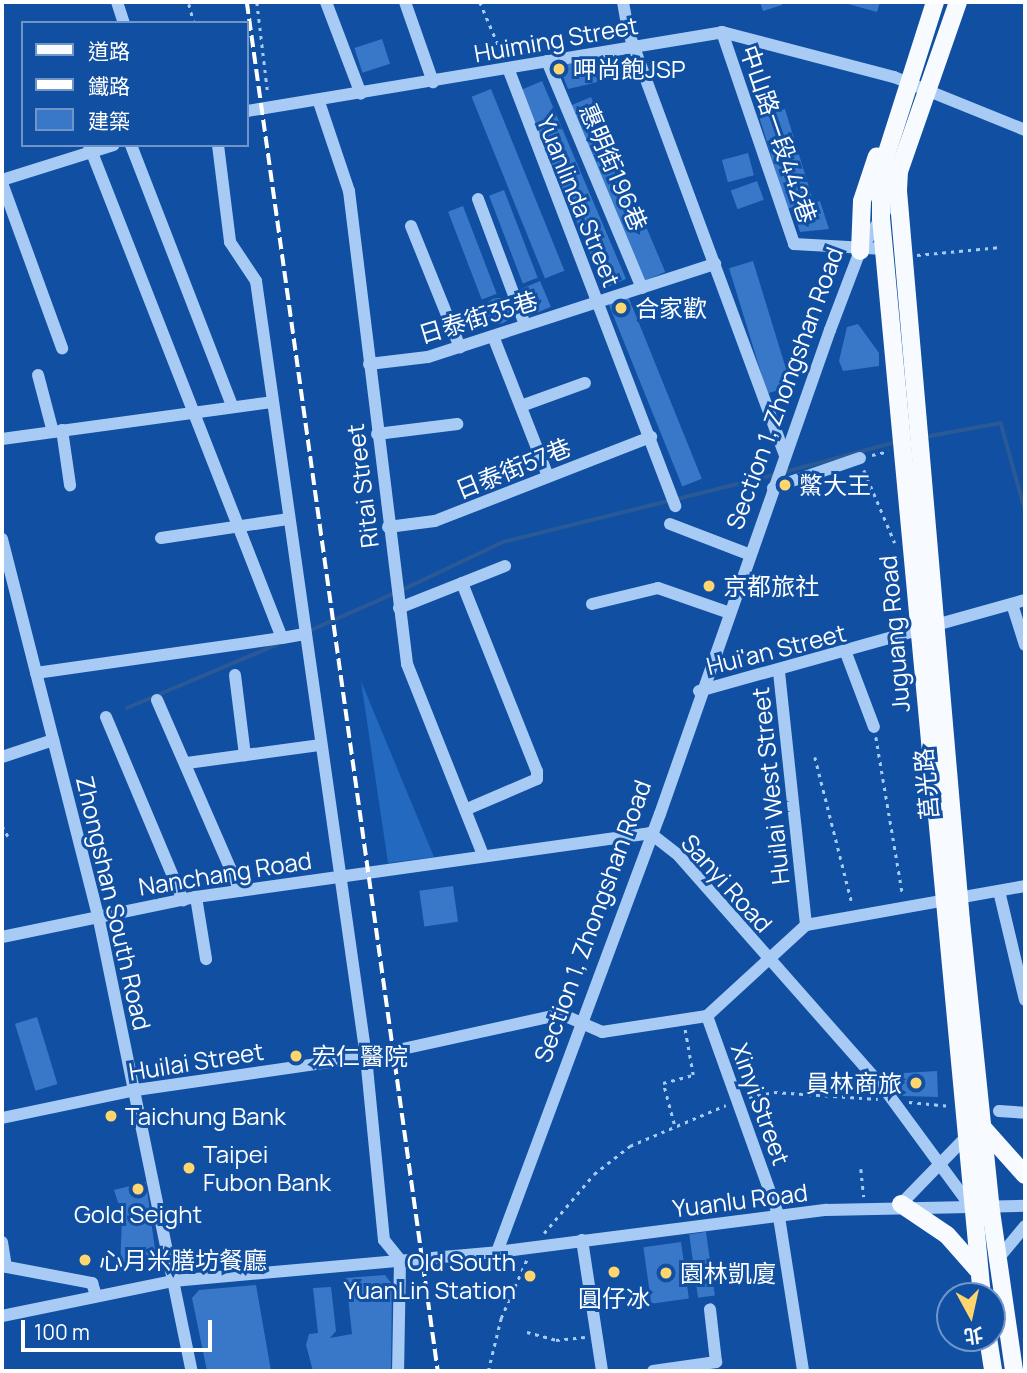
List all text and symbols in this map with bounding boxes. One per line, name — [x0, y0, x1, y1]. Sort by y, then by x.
street label: Huiming Street — [472, 10, 640, 68]
legend — [21, 21, 248, 147]
text: 道路 — [88, 37, 130, 65]
street label: 中山路一段442巷 — [735, 41, 823, 227]
place label: 呷尚飽JSP — [573, 55, 685, 83]
marker: 呷尚飽JSP — [551, 61, 567, 77]
text: 鐵路 — [88, 72, 130, 100]
street label: 惠明街196巷 — [574, 99, 654, 235]
text: 建築 — [88, 107, 130, 135]
street label: Yuanlinda Street — [531, 111, 627, 291]
street label: Section 1, Zhongshan Road — [720, 243, 848, 533]
street label: 日泰街35巷 — [415, 285, 541, 349]
place label: 合家歡 — [635, 294, 707, 322]
marker: 合家歡 — [613, 300, 629, 316]
street label: Ritai Street — [340, 422, 384, 550]
street label: 日泰街57巷 — [451, 432, 575, 504]
place label: 鱉大王 — [799, 471, 871, 499]
marker: 鱉大王 — [777, 477, 793, 493]
street label: Juguang Road — [873, 554, 915, 714]
place label: 京都旅社 — [723, 572, 819, 600]
marker: 京都旅社 — [701, 578, 717, 594]
street label: Hui'an Street — [703, 618, 849, 680]
street label: Huilai West Street — [745, 686, 795, 886]
street label: 莒光路 — [909, 747, 943, 821]
street label: Zhongshan South Road — [71, 773, 157, 1033]
street label: Section 1, Zhongshan Road — [528, 776, 656, 1066]
street label: Sanyi Road — [676, 828, 778, 938]
street label: Nanchang Road — [136, 845, 314, 901]
street label: Huilai Street — [127, 1036, 265, 1086]
street label: Xinyi Street — [726, 1039, 796, 1169]
place label: 宏仁醫院 — [312, 1042, 408, 1070]
marker: 宏仁醫院 — [286, 1046, 306, 1066]
place label: 員林商旅 — [806, 1069, 902, 1097]
marker: 員林商旅 — [908, 1075, 924, 1091]
place label: Taichung Bank — [125, 1102, 286, 1130]
marker: Taichung Bank — [103, 1108, 119, 1124]
place label: Taipei Fubon Bank — [203, 1140, 331, 1196]
marker: Taipei Fubon Bank — [181, 1160, 197, 1176]
street label: Yuanlu Road — [671, 1177, 809, 1223]
marker: Gold Seight — [130, 1181, 146, 1197]
place label: Gold Seight — [74, 1200, 202, 1228]
place label: 心月米膳坊餐廳 — [99, 1246, 267, 1274]
place label: Old South YuanLin Station — [343, 1248, 516, 1304]
marker: 心月米膳坊餐廳 — [77, 1252, 93, 1268]
place label: 園林凱廈 — [680, 1259, 776, 1287]
marker: 圓仔冰 — [606, 1264, 622, 1280]
marker: 園林凱廈 — [658, 1265, 674, 1281]
marker: Old South YuanLin Station — [522, 1268, 538, 1284]
north arrow — [936, 1282, 1006, 1352]
place label: 圓仔冰 — [578, 1284, 650, 1312]
scale bar — [24, 1306, 215, 1350]
text: 100 m — [34, 1318, 90, 1346]
text: 北 — [962, 1322, 985, 1350]

